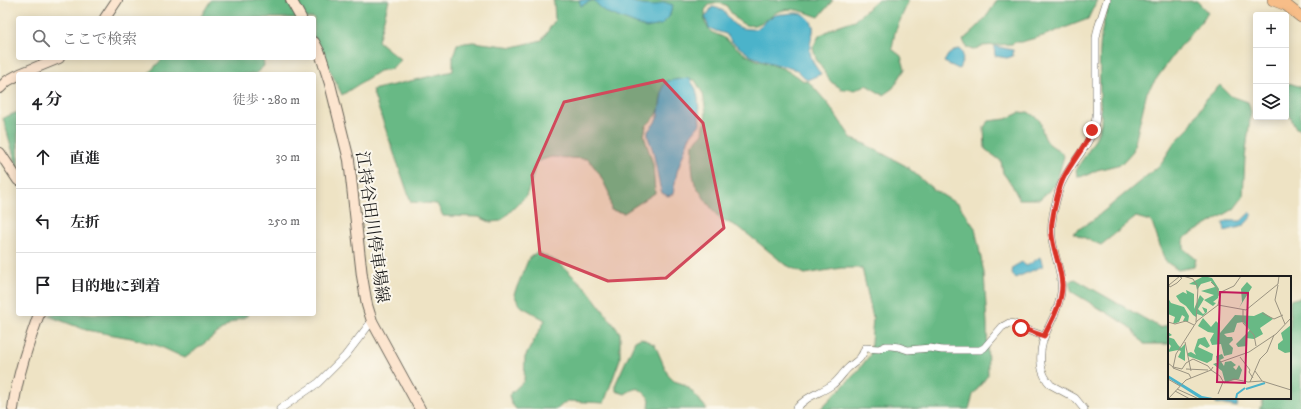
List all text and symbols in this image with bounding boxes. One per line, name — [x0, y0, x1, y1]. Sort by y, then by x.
map controls — [1253, 12, 1289, 120]
button: + — [1253, 12, 1289, 48]
search box — [16, 16, 316, 60]
icon: search — [30, 27, 52, 49]
text: ここで検索 — [62, 30, 137, 49]
button: − — [1253, 48, 1289, 84]
button: layers — [1253, 84, 1289, 120]
text: 4 分 — [32, 89, 62, 111]
text: 徒歩 · 280 m — [233, 92, 300, 108]
route end — [1083, 121, 1101, 139]
icon: ahead — [32, 146, 54, 168]
text: 直進 — [70, 149, 100, 168]
text: 30 m — [276, 149, 300, 165]
street label: 江持谷田川停車場線 — [350, 150, 394, 304]
icon: left — [32, 210, 54, 232]
text: 左折 — [70, 213, 100, 232]
text: 250 m — [268, 213, 300, 229]
icon: arrive — [32, 274, 54, 296]
inset map — [1168, 276, 1291, 399]
text: 目的地に到着 — [70, 277, 160, 296]
route start — [1012, 319, 1030, 337]

